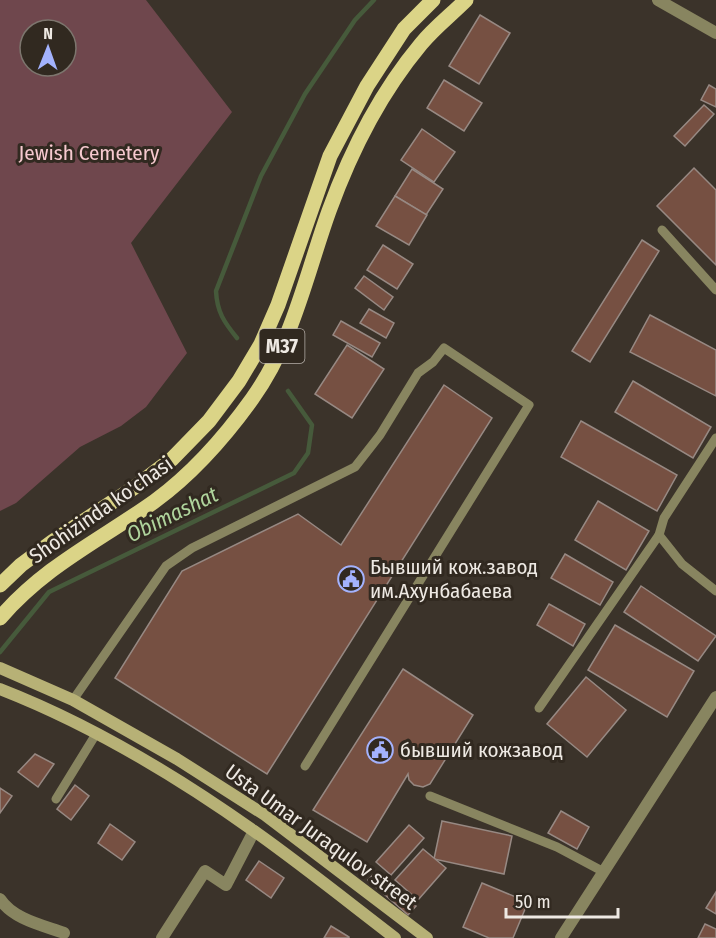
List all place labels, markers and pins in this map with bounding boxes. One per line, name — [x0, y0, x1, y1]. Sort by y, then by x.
place label: Бывший кож.завод им.Ахунбабаева — [370, 554, 538, 604]
public building icon: Бывший кож.завод им.Ахунбабаева — [336, 564, 366, 594]
public building icon: бывший кожзавод — [365, 735, 395, 765]
place label: бывший кожзавод — [400, 737, 563, 763]

